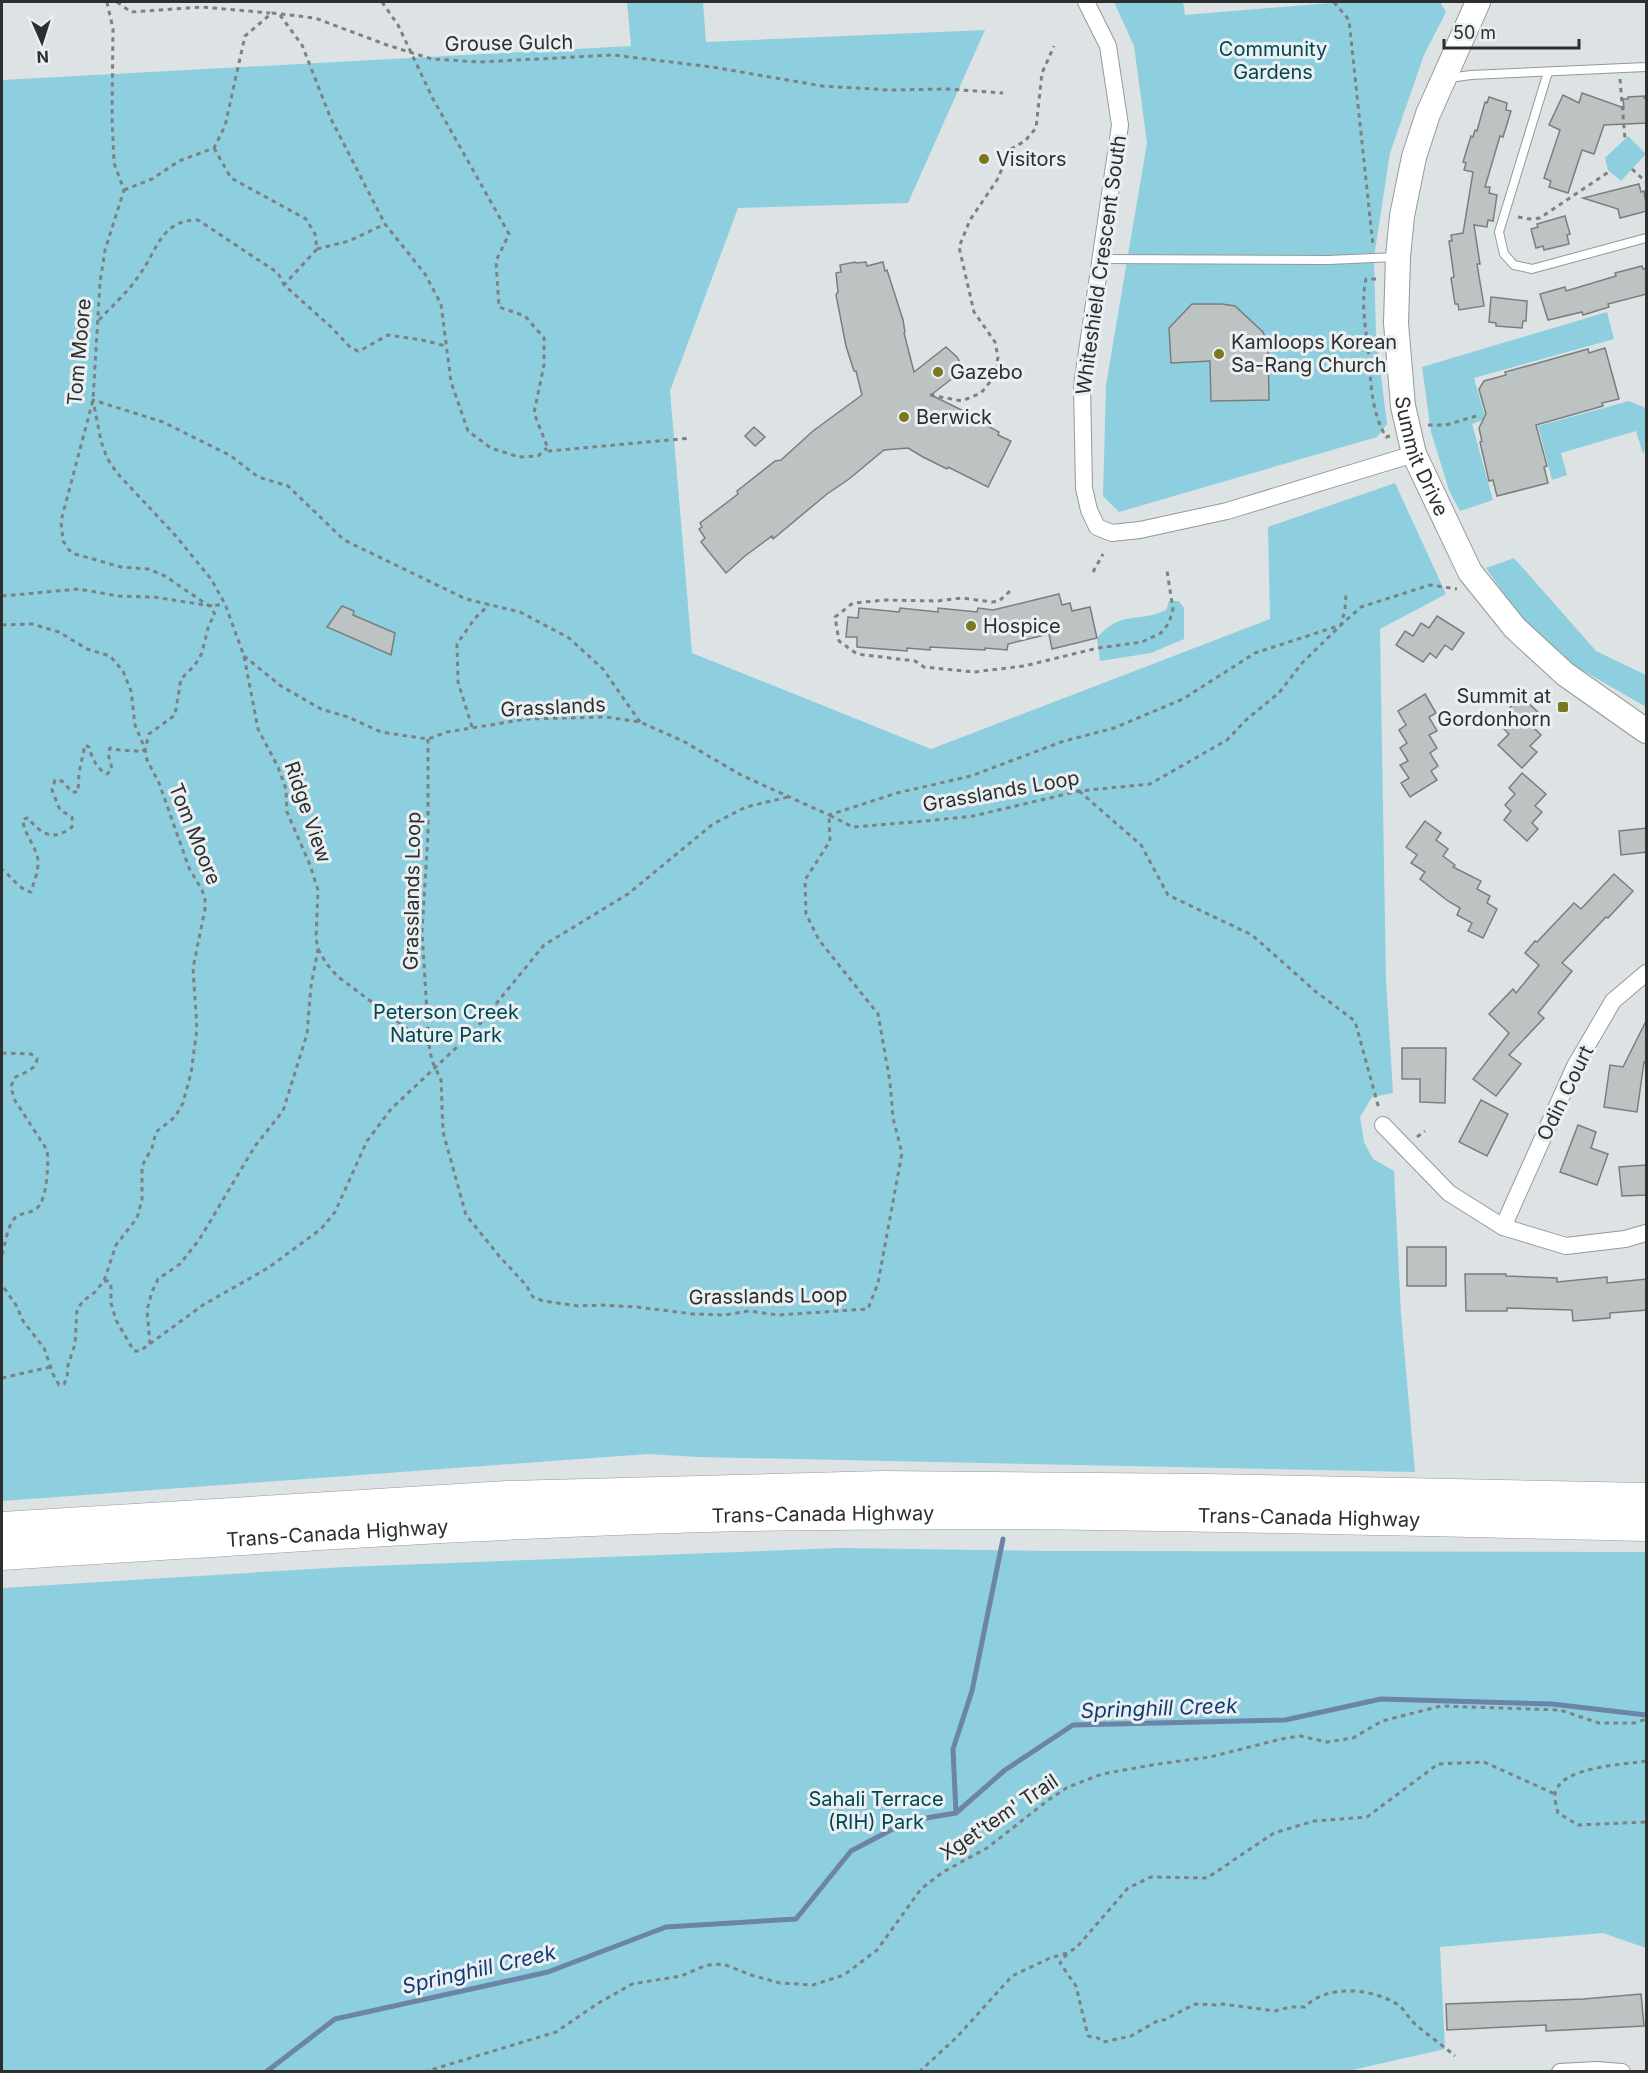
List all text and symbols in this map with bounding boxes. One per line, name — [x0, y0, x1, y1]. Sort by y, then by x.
north arrow — [12, 12, 72, 72]
scale bar — [1444, 12, 1579, 50]
text: 50 m — [1453, 22, 1496, 43]
street label: Grouse Gulch — [444, 30, 574, 56]
park label: Community Gardens — [1219, 37, 1327, 84]
text: N — [36, 47, 49, 67]
street label: Whiteshield Crescent South — [1071, 134, 1131, 396]
place label: Visitors — [996, 147, 1066, 171]
marker: Visitors — [977, 152, 991, 166]
street label: Tom Moore — [62, 297, 96, 407]
place label: Kamloops Korean Sa-Rang Church — [1231, 330, 1397, 377]
marker: Kamloops Korean Sa-Rang Church — [1212, 347, 1226, 361]
place label: Gazebo — [950, 360, 1023, 384]
marker: Gazebo — [931, 365, 945, 379]
street label: Summit Drive — [1390, 395, 1454, 520]
place label: Berwick — [916, 405, 992, 429]
marker: Berwick — [897, 410, 911, 424]
place label: Hospice — [983, 614, 1061, 638]
marker: Hospice — [964, 619, 978, 633]
place label: Summit at Gordonhorn — [1437, 684, 1551, 731]
street label: Grasslands — [500, 692, 606, 722]
marker: Summit at Gordonhorn — [1556, 700, 1570, 714]
street label: Ridge View — [279, 758, 337, 866]
street label: Grasslands Loop — [921, 765, 1081, 817]
street label: Tom Moore — [164, 780, 226, 888]
street label: Grasslands Loop — [399, 811, 425, 971]
park label: Peterson Creek Nature Park — [373, 1000, 519, 1047]
street label: Odin Court — [1532, 1041, 1598, 1144]
street label: Grasslands Loop — [688, 1283, 848, 1309]
street label: Trans-Canada Highway — [711, 1501, 934, 1528]
street label: Trans-Canada Highway — [1197, 1503, 1420, 1532]
street label: Trans-Canada Highway — [226, 1515, 449, 1552]
water label: Springhill Creek — [1080, 1693, 1238, 1723]
street label: Xget'tem' Trail — [936, 1769, 1062, 1865]
park label: Sahali Terrace (RIH) Park — [808, 1787, 944, 1834]
water label: Springhill Creek — [400, 1939, 559, 1999]

